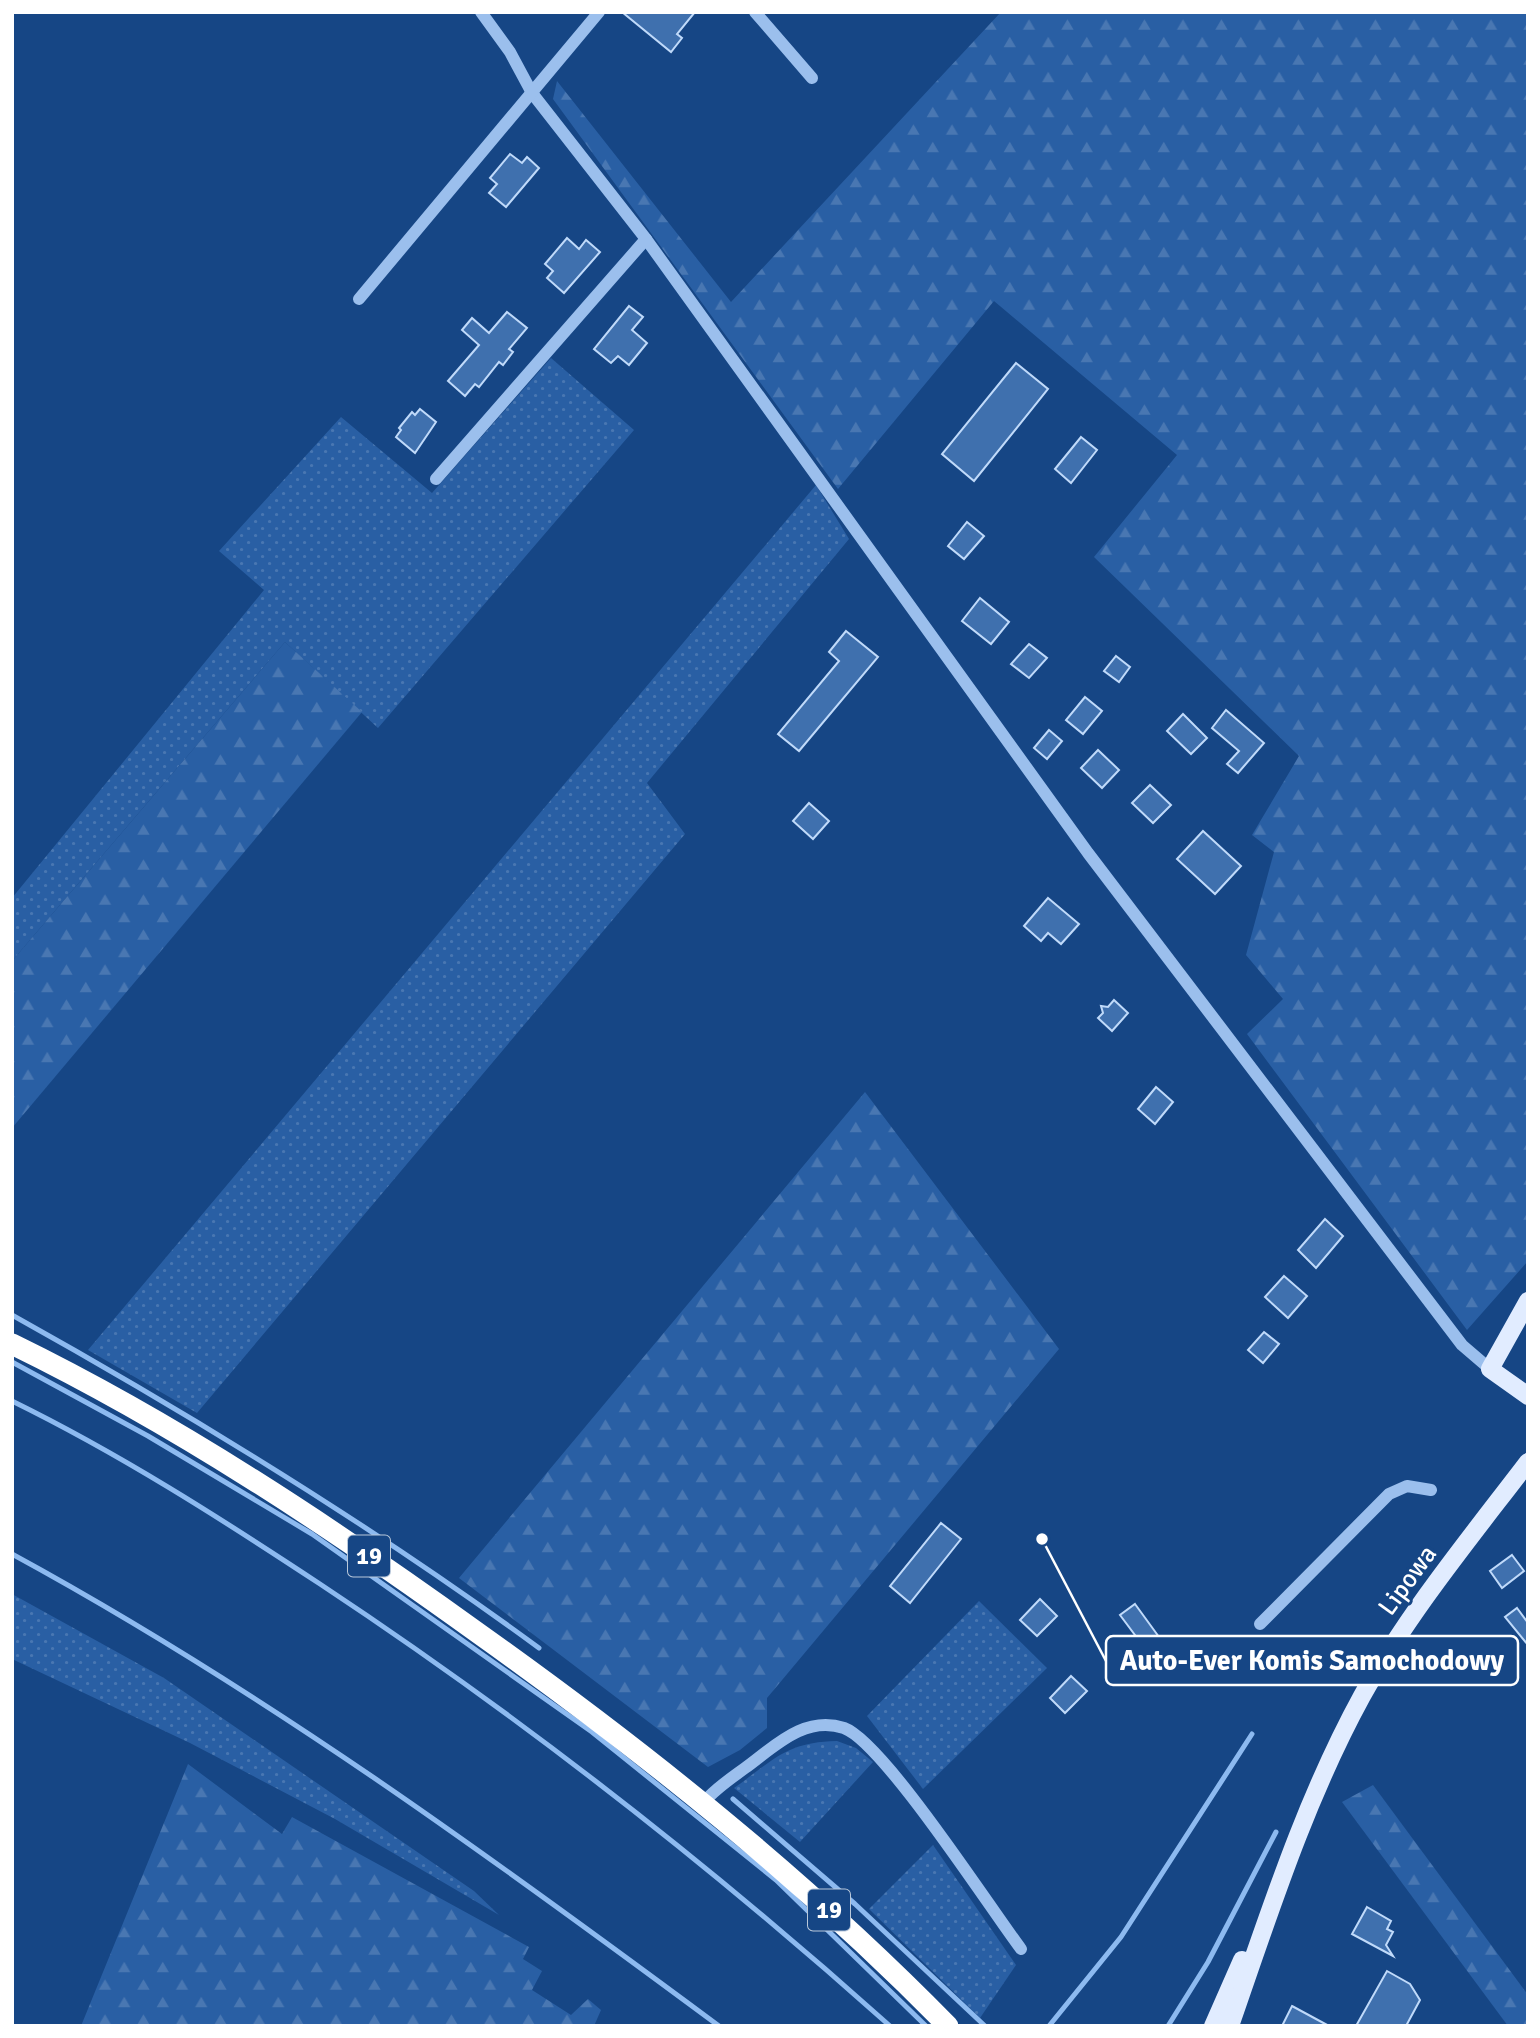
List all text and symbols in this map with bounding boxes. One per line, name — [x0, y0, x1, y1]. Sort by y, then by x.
road number: 19 — [348, 1536, 390, 1576]
street label: Lipowa — [1372, 1539, 1444, 1622]
callout: Auto-Ever Komis Samochodowy — [1106, 1636, 1518, 1685]
text: Auto-Ever Komis Samochodowy — [1120, 1644, 1504, 1678]
road number: 19 — [808, 1889, 850, 1930]

